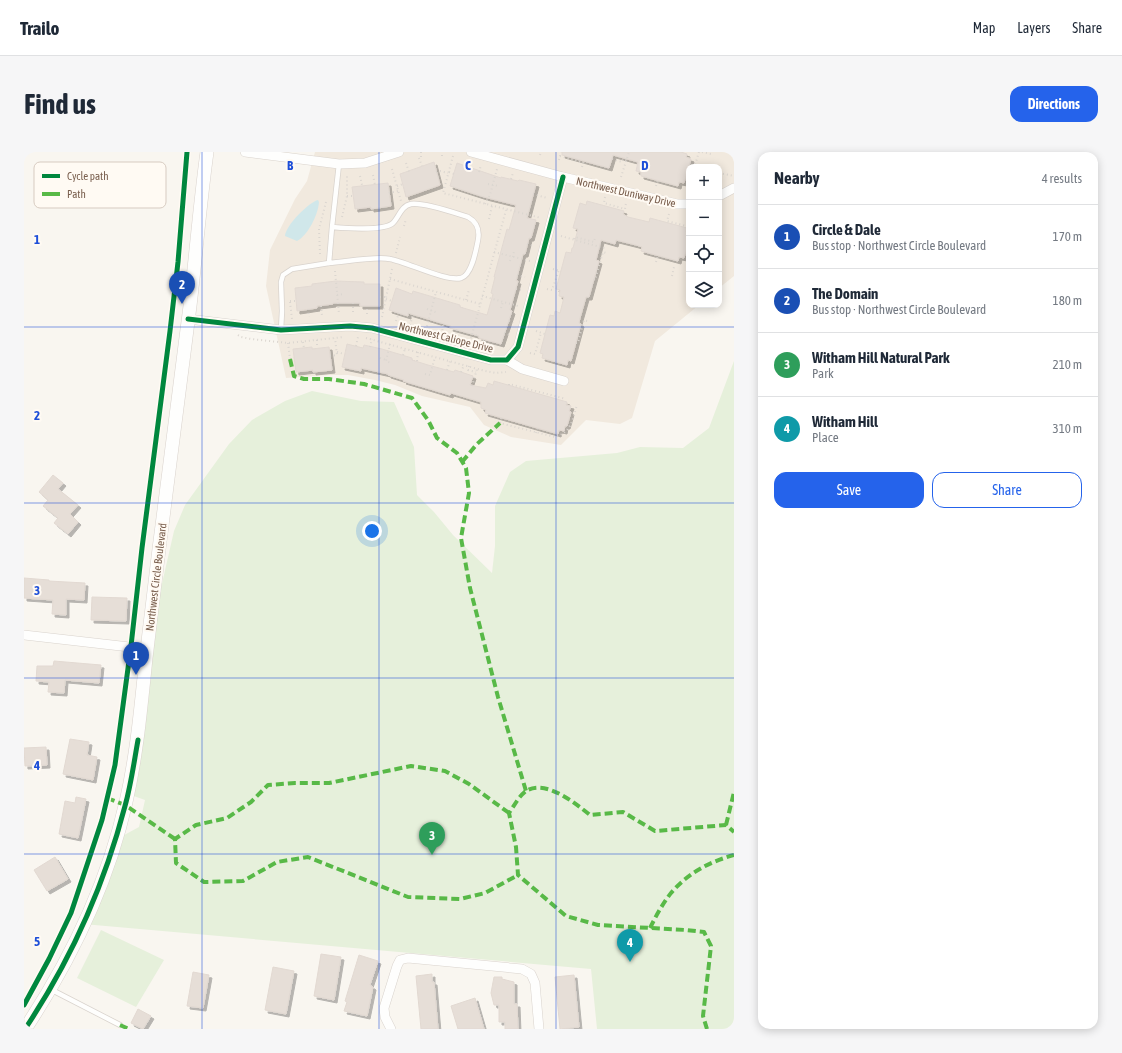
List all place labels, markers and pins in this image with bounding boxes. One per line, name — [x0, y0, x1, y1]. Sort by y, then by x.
pin: 2 — [169, 271, 195, 304]
pin: 1 — [123, 642, 149, 675]
pin: 3 — [419, 822, 445, 855]
pin: 4 — [617, 929, 643, 962]

